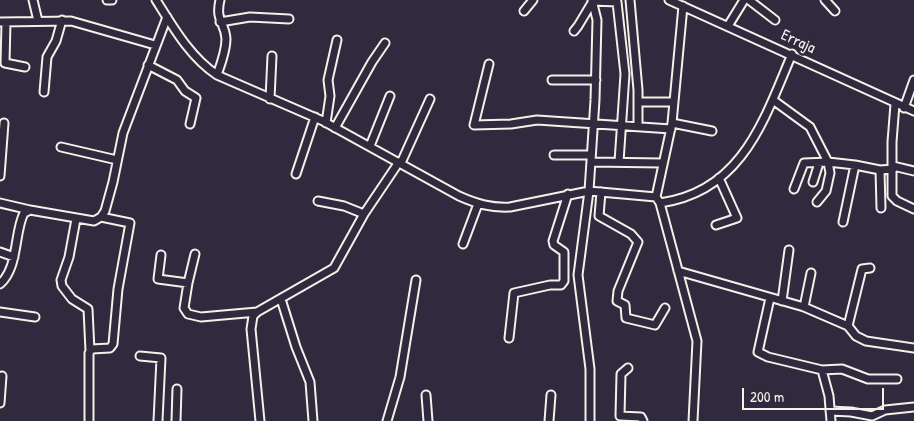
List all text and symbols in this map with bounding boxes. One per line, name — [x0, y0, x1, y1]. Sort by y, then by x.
street label: Erraja — [778, 26, 818, 58]
scale bar — [744, 378, 886, 410]
text: 200 m — [750, 386, 784, 407]

